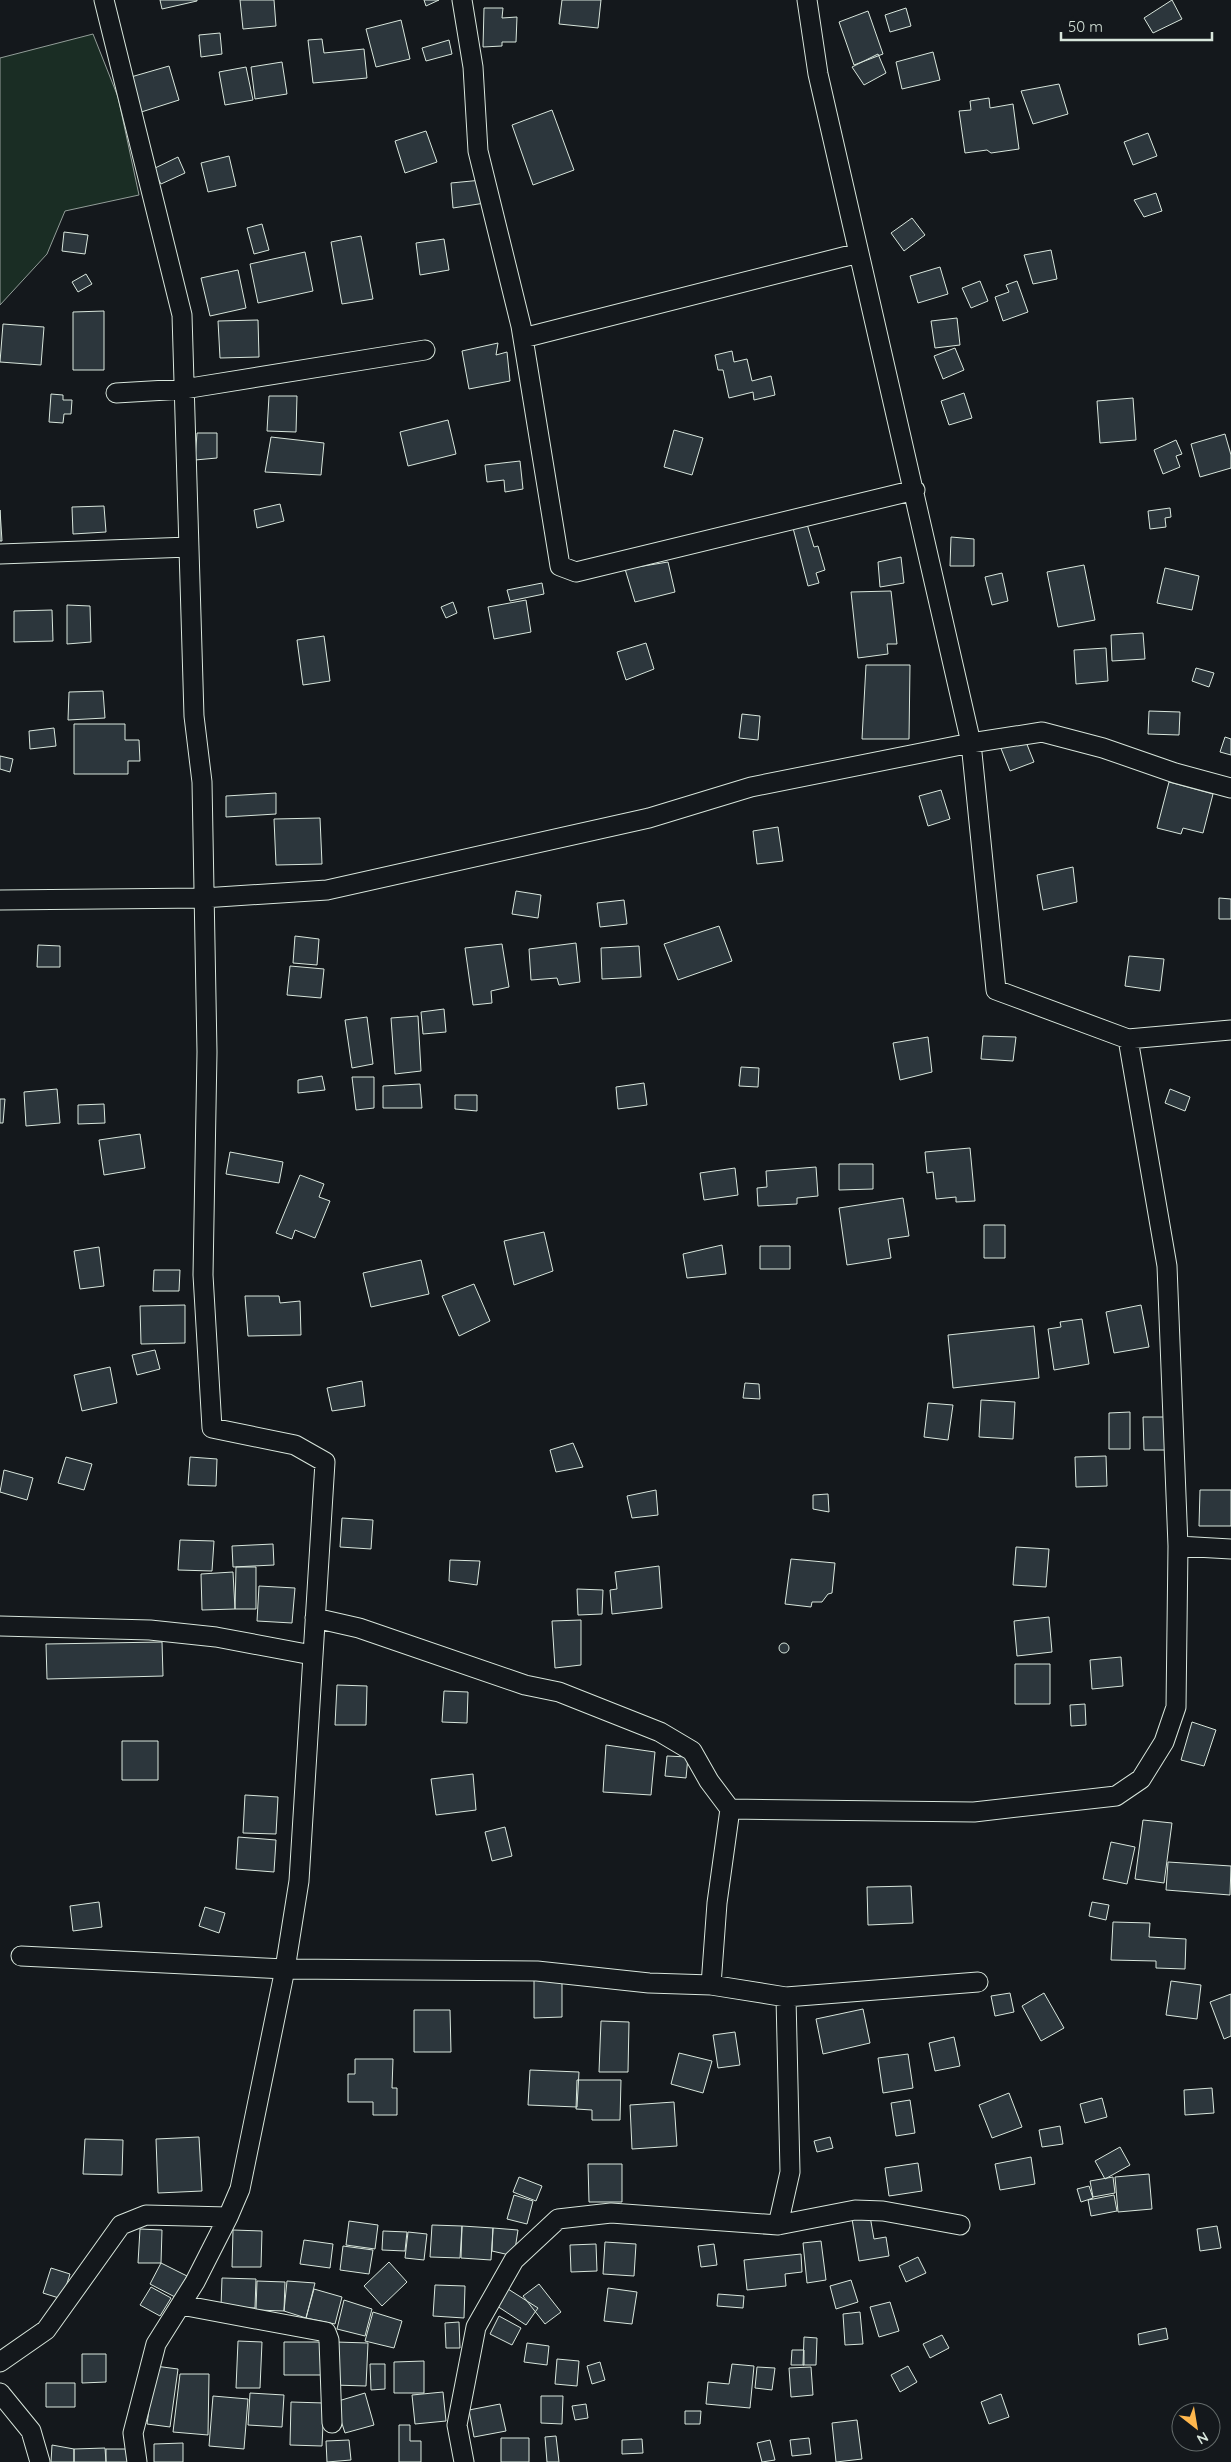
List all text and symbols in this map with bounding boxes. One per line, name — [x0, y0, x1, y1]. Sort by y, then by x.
scale bar — [1061, 10, 1212, 42]
text: 50 m — [1068, 17, 1103, 36]
north arrow — [1171, 2402, 1221, 2452]
text: N — [1194, 2428, 1212, 2449]

